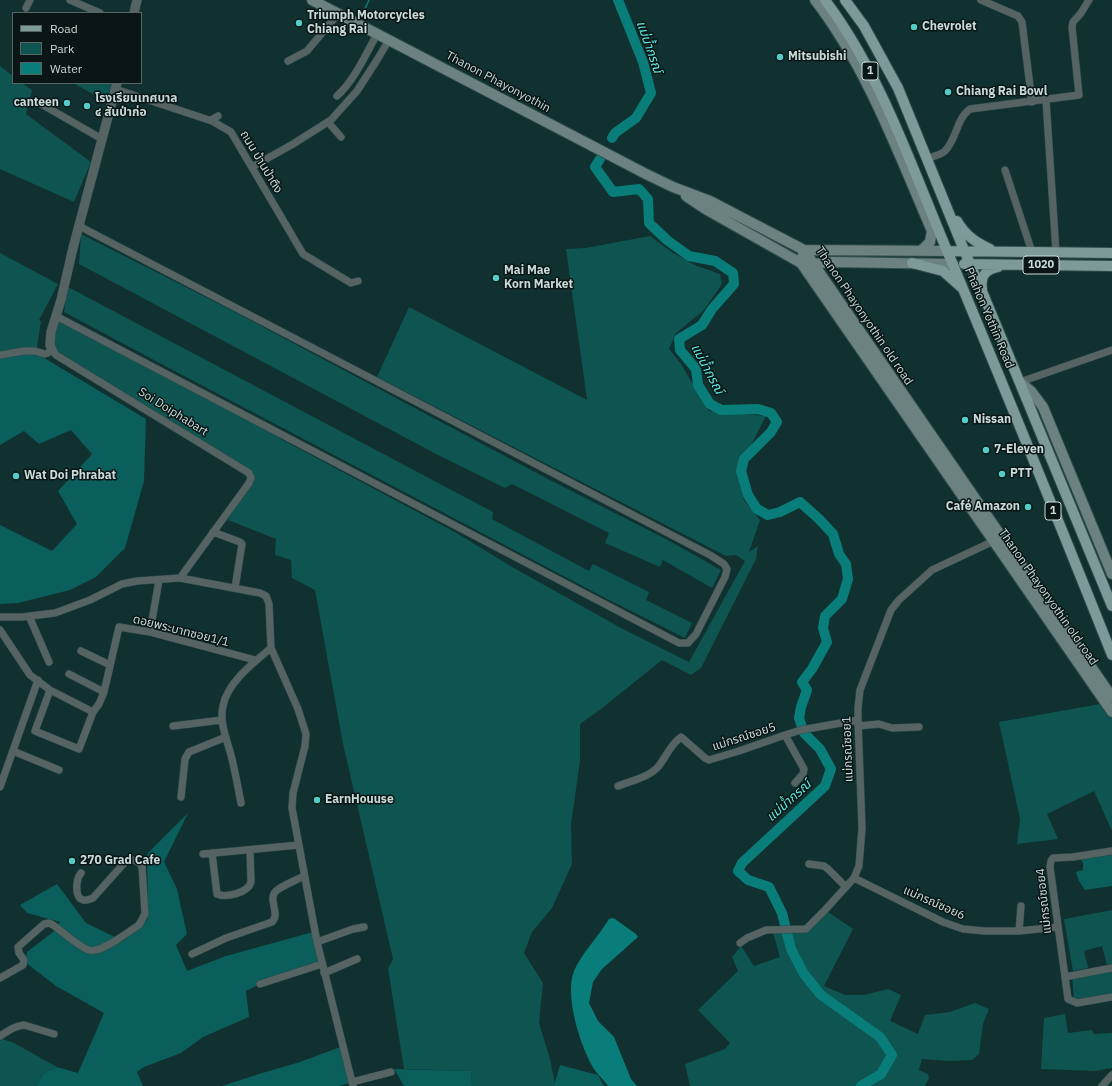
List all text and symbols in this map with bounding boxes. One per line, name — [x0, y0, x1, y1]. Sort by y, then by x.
place label: Triumph Motorcycles Chiang Rai — [307, 9, 425, 37]
legend — [12, 12, 142, 84]
marker: Triumph Motorcycles Chiang Rai — [294, 18, 304, 28]
water label: แม่น้ำกรณ์ — [633, 19, 665, 75]
place label: Chevrolet — [922, 20, 977, 34]
text: Road — [50, 21, 78, 36]
marker: Chevrolet — [909, 22, 919, 32]
text: Park — [50, 41, 74, 56]
street label: Thanon Phayonyothin — [443, 48, 553, 116]
place label: Mitsubishi — [788, 50, 846, 64]
marker: Mitsubishi — [775, 52, 785, 62]
text: Water — [50, 61, 82, 76]
road number: 1 — [862, 62, 878, 80]
place label: Chiang Rai Bowl — [956, 85, 1047, 99]
marker: Chiang Rai Bowl — [943, 87, 953, 97]
place label: โรงเรียนเทศบาล ๔ สันป่าก่อ — [95, 92, 177, 120]
place label: canteen — [14, 96, 59, 110]
marker: canteen — [62, 98, 72, 108]
marker: โรงเรียนเทศบาล ๔ สันป่าก่อ — [82, 101, 92, 111]
street label: ถนน บ้านป่าตึง — [237, 128, 285, 196]
street label: Thanon Phayonyothin old road — [812, 244, 916, 388]
road number: 1020 — [1023, 256, 1059, 274]
place label: Mai Mae Korn Market — [504, 264, 573, 292]
street label: Phahon Yothin Road — [961, 265, 1017, 371]
marker: Mai Mae Korn Market — [491, 273, 501, 283]
water label: แม่น้ำกรณ์ — [687, 341, 727, 397]
street label: Soi Doiphabart — [135, 385, 211, 439]
place label: Nissan — [973, 413, 1011, 427]
marker: Nissan — [960, 415, 970, 425]
place label: 7-Eleven — [994, 443, 1044, 457]
marker: 7-Eleven — [981, 445, 991, 455]
place label: PTT — [1010, 467, 1032, 481]
place label: Wat Doi Phrabat — [24, 469, 116, 483]
marker: PTT — [997, 469, 1007, 479]
marker: Wat Doi Phrabat — [11, 471, 21, 481]
place label: Café Amazon — [946, 500, 1020, 514]
marker: Café Amazon — [1023, 502, 1033, 512]
road number: 1 — [1045, 502, 1061, 520]
street label: Thanon Phayonyothin old road — [995, 526, 1101, 668]
street label: ดอยพระบาทซอย1/1 — [131, 612, 231, 650]
street label: แม่กรณ์ซอย1 — [840, 716, 856, 782]
street label: แม่กรณ์ซอย5 — [710, 720, 778, 754]
water label: แม่น้ำกรณ์ — [764, 777, 814, 825]
place label: EarnHouuse — [325, 793, 394, 807]
marker: EarnHouuse — [312, 795, 322, 805]
place label: 270 Grad Cafe — [80, 854, 160, 868]
marker: 270 Grad Cafe — [67, 856, 77, 866]
street label: แม่กรณ์ซอย4 — [1033, 867, 1055, 935]
street label: แม่กรณ์ซอย6 — [901, 883, 967, 923]

